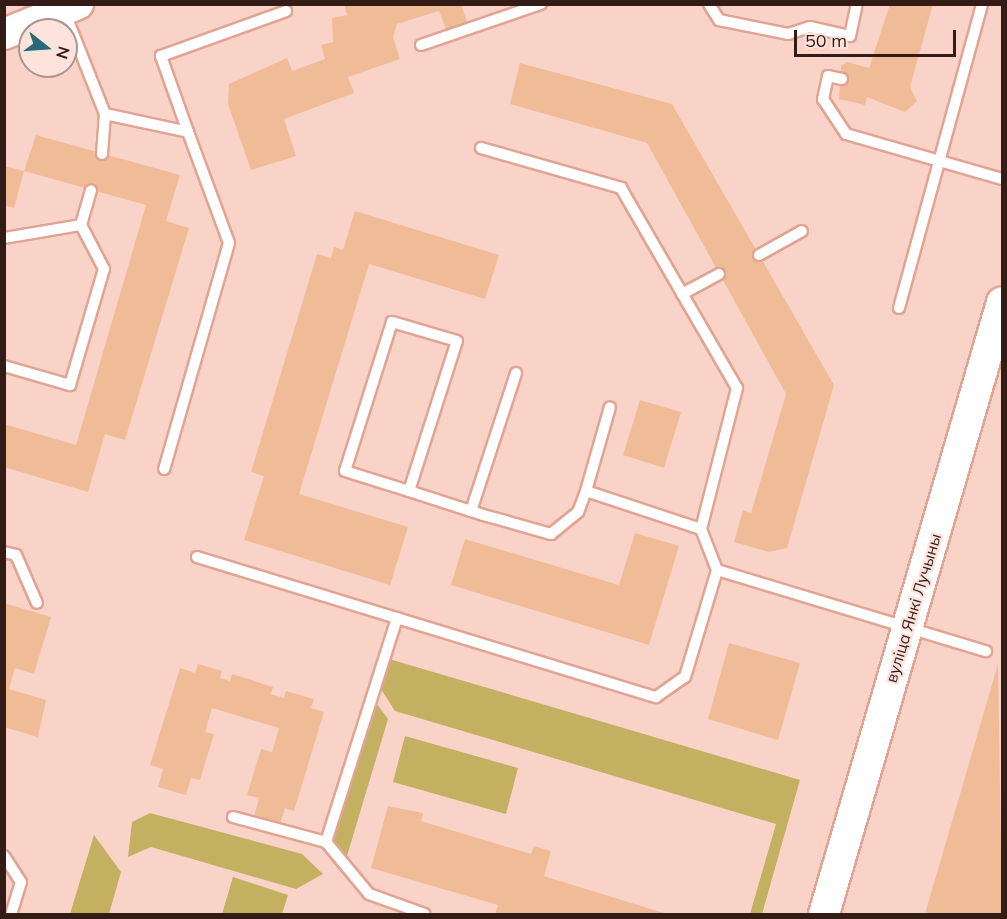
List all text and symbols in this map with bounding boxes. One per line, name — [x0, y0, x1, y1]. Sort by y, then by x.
north arrow — [18, 18, 78, 78]
scale bar — [797, 18, 959, 56]
text: 50 m — [805, 29, 847, 52]
text: N — [52, 44, 75, 61]
street label: вуліца Янкі Лучыны — [881, 531, 945, 685]

